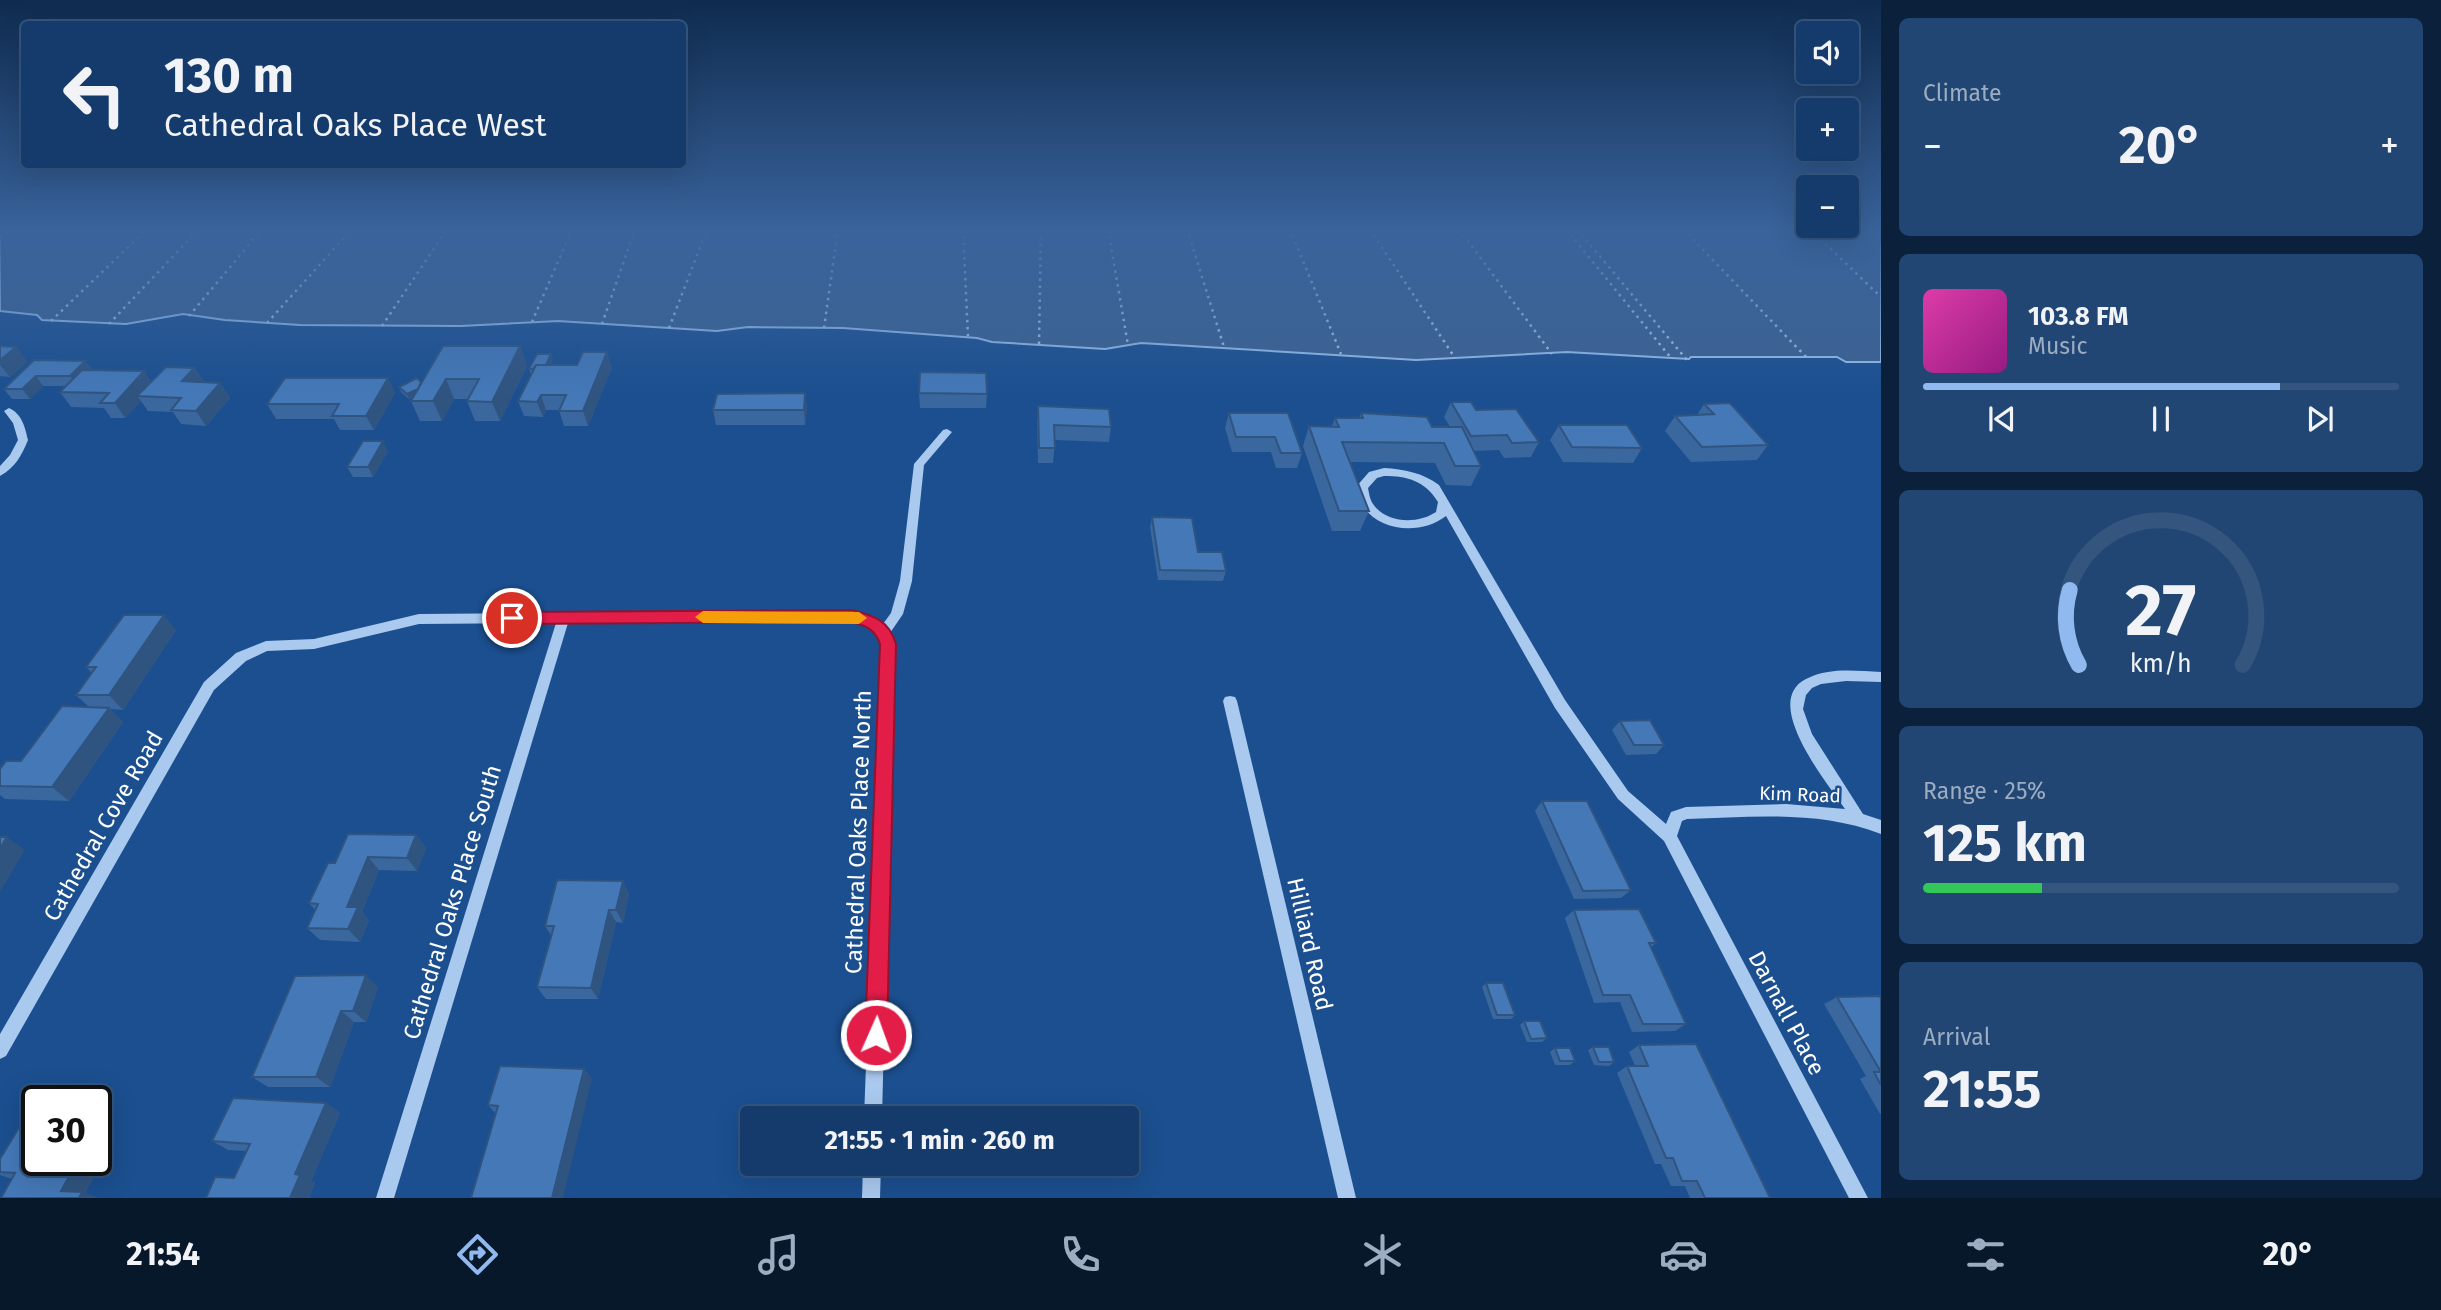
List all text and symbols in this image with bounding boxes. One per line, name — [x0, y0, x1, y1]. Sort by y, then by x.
map controls — [1796, 21, 1859, 238]
button: sound — [1796, 21, 1859, 84]
text: 130 m — [164, 46, 294, 105]
icon: left — [49, 49, 140, 140]
text: Climate — [1923, 79, 2002, 107]
button: + — [1796, 98, 1859, 161]
text: Cathedral Oaks Place West — [164, 106, 546, 144]
text: 20° — [2119, 114, 2203, 177]
text: − — [1923, 123, 1942, 169]
text: + — [2380, 123, 2399, 169]
button: − — [1796, 175, 1859, 238]
text: 103.8 FM — [2028, 301, 2128, 332]
text: Music — [2028, 332, 2088, 360]
icon: previous — [1983, 400, 2021, 438]
icon: pause — [2142, 400, 2180, 438]
icon: next — [2301, 400, 2339, 438]
text: 27 — [2126, 567, 2196, 654]
pin — [482, 588, 542, 648]
icon: arrive — [493, 599, 531, 637]
text: km/h — [2130, 649, 2192, 679]
street label: Cathedral Oaks Place North — [839, 689, 877, 975]
street label: Cathedral Cove Road — [37, 726, 169, 926]
street label: Cathedral Oaks Place South — [397, 761, 507, 1043]
text: Range · 25% — [1923, 777, 2046, 805]
street label: Kim Road — [1759, 782, 1841, 807]
text: 125 km — [1923, 812, 2087, 875]
street label: Hilliard Road — [1281, 875, 1339, 1013]
street label: Darnall Place — [1743, 946, 1831, 1080]
position arrow — [839, 998, 913, 1072]
text: Arrival — [1923, 1023, 1990, 1051]
text: 21:55 — [1923, 1058, 2041, 1121]
speed limit sign: 30 — [21, 1085, 112, 1176]
text: 21:55 · 1 min · 260 m — [824, 1125, 1055, 1156]
icon: directions — [453, 1230, 502, 1279]
icon: music — [754, 1230, 803, 1279]
icon: phone — [1056, 1230, 1105, 1279]
icon: climate — [1358, 1230, 1407, 1279]
icon: car — [1659, 1230, 1708, 1279]
icon: filters — [1961, 1230, 2010, 1279]
text: 21:54 — [126, 1235, 200, 1273]
text: 20° — [2263, 1235, 2315, 1273]

